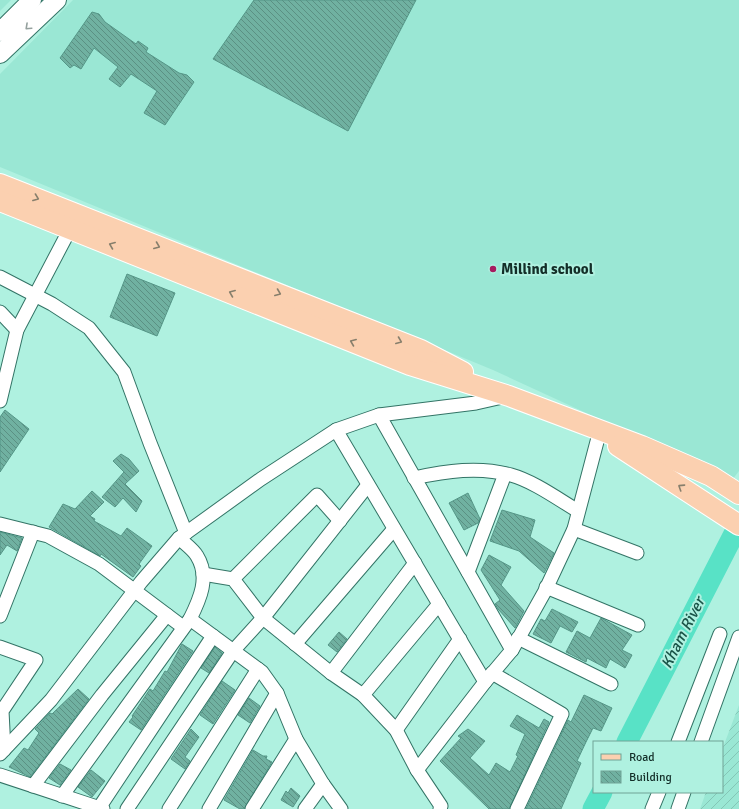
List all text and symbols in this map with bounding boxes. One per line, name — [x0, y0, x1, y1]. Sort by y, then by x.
one-way arrow — [25, 22, 33, 30]
one-way arrow — [33, 194, 40, 202]
one-way arrow — [154, 241, 161, 249]
one-way arrow — [108, 242, 115, 250]
place label: Millind school — [501, 260, 594, 278]
marker: Millind school — [488, 264, 498, 274]
one-way arrow — [275, 289, 282, 297]
one-way arrow — [229, 290, 236, 298]
one-way arrow — [396, 337, 403, 345]
one-way arrow — [349, 338, 356, 346]
one-way arrow — [679, 485, 686, 492]
water label: Kham River — [657, 592, 710, 672]
legend — [593, 741, 723, 793]
text: Road — [629, 750, 655, 765]
text: Building — [629, 770, 672, 785]

